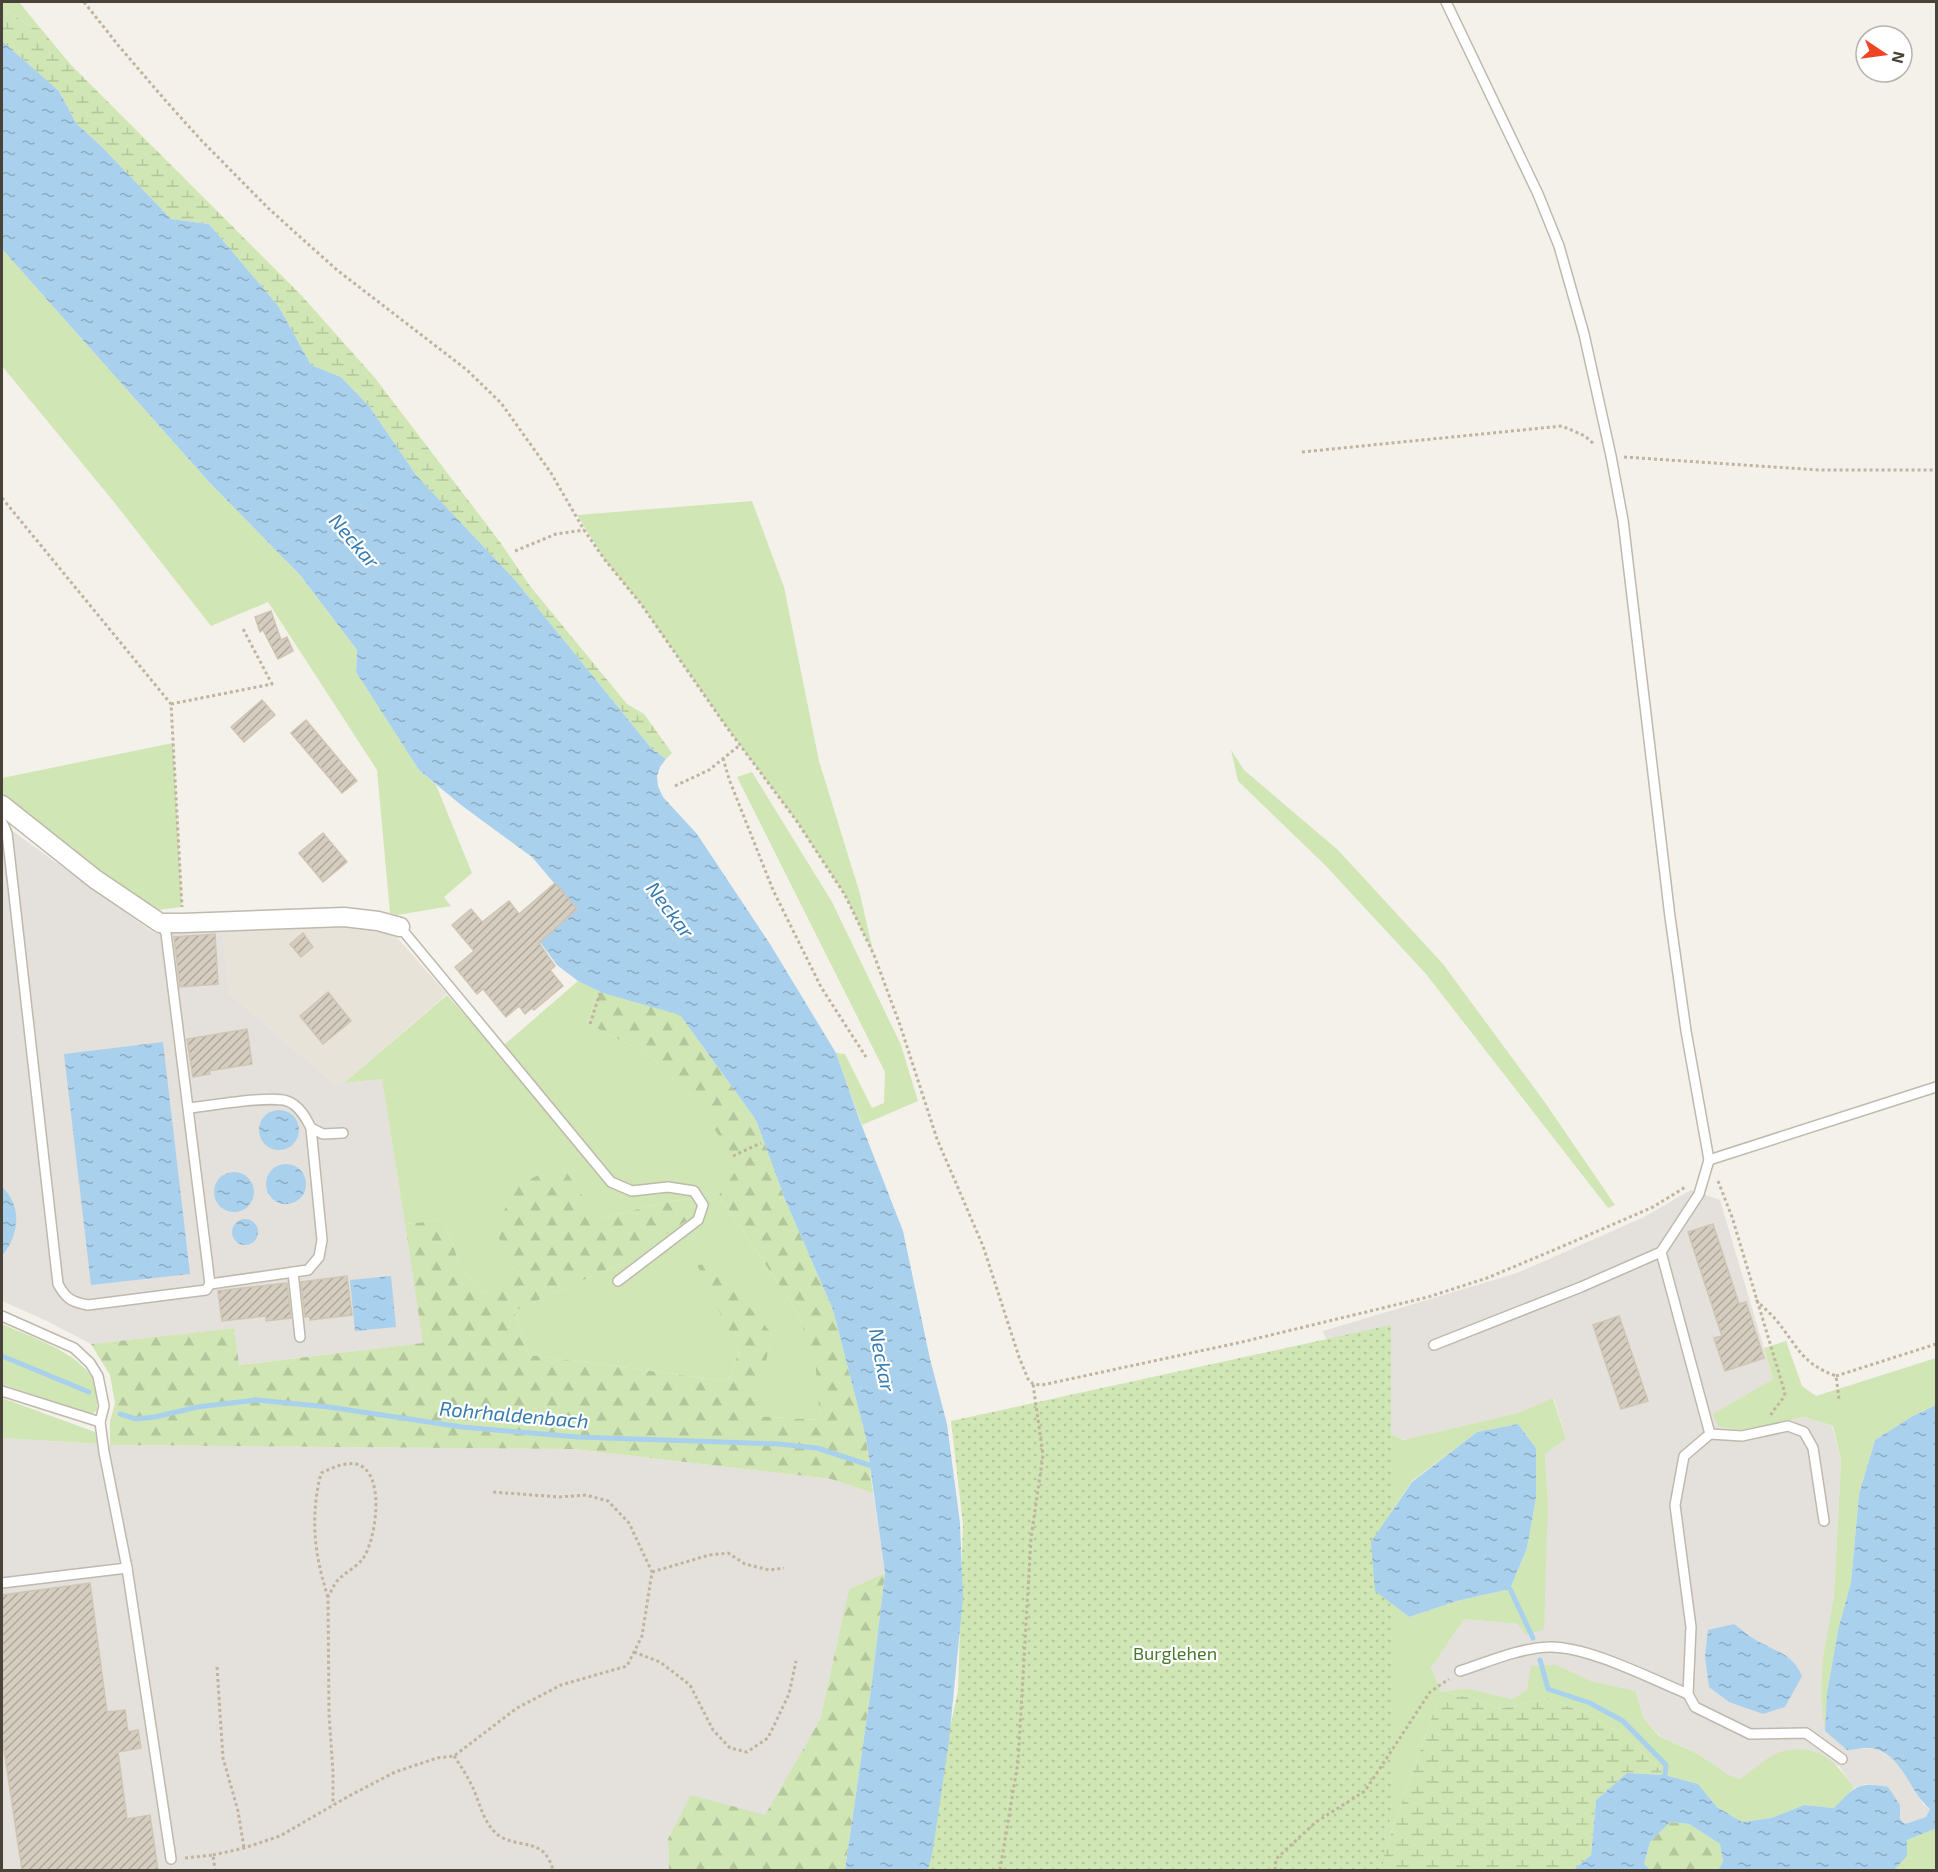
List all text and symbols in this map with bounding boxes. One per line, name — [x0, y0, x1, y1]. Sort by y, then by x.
north arrow — [1854, 24, 1914, 84]
text: N — [1889, 50, 1910, 65]
water label: Neckar — [325, 508, 386, 573]
water label: Neckar — [642, 877, 700, 943]
water label: Neckar — [865, 1326, 901, 1395]
water label: Rohrhaldenbach — [438, 1396, 590, 1432]
park label: Burglehen — [1133, 1642, 1217, 1664]

